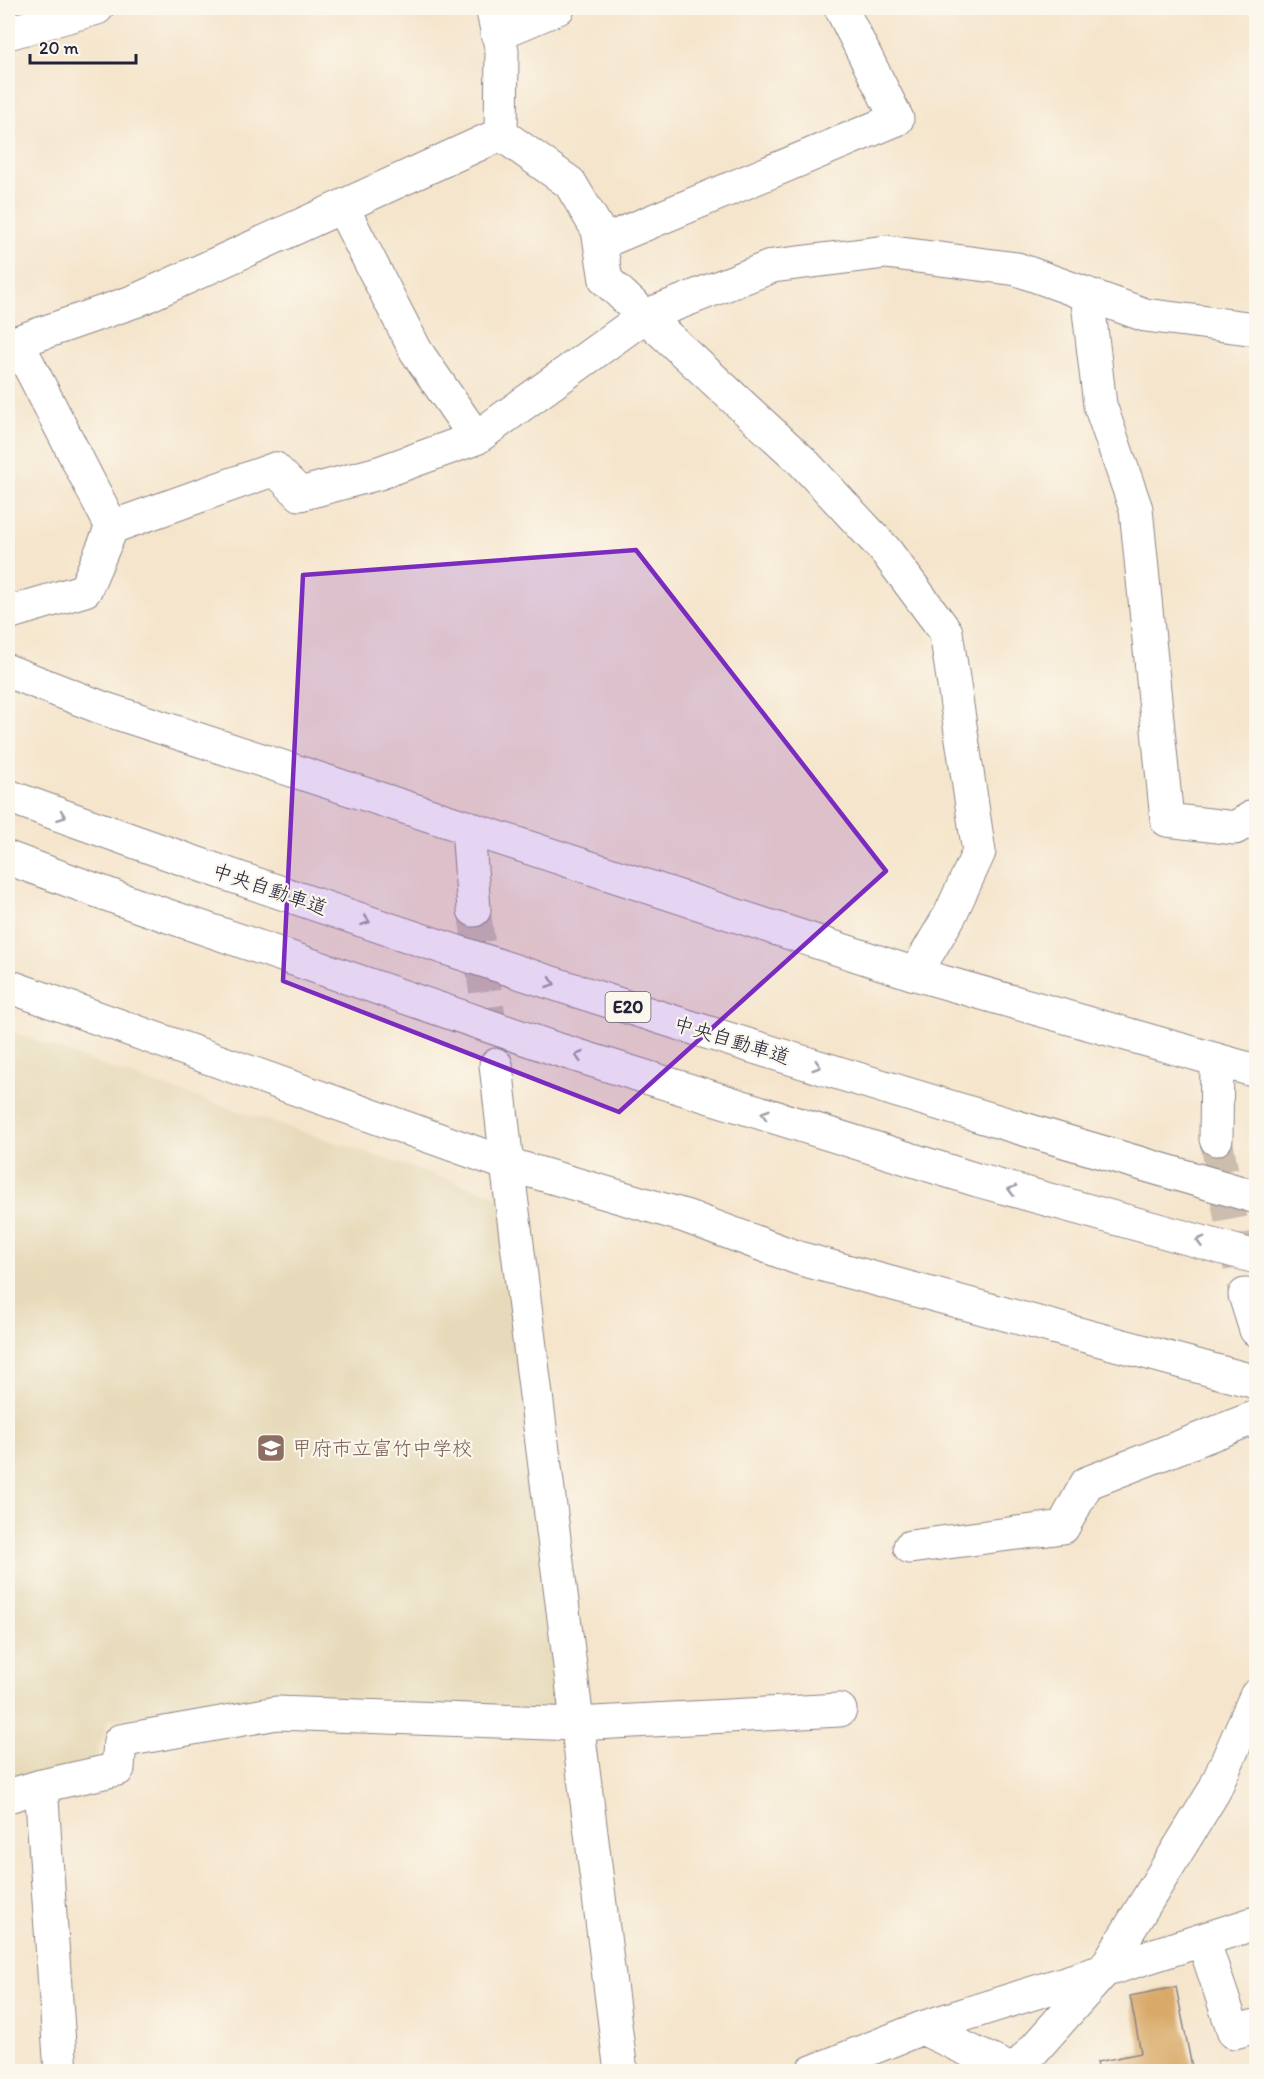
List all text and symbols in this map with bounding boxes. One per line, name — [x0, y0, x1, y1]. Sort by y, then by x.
scale bar — [30, 27, 136, 65]
text: 20 m — [39, 37, 79, 59]
one-way arrow — [57, 808, 67, 821]
street label: 中央自動車道 — [209, 858, 331, 920]
one-way arrow — [360, 913, 371, 926]
one-way arrow — [545, 975, 556, 988]
road number: E20 — [606, 992, 650, 1022]
street label: 中央自動車道 — [671, 1011, 793, 1069]
one-way arrow — [574, 1051, 585, 1063]
one-way arrow — [811, 1059, 822, 1071]
one-way arrow — [760, 1109, 771, 1121]
one-way arrow — [1007, 1185, 1018, 1197]
one-way arrow — [1195, 1236, 1205, 1249]
school or university icon: 甲府市立富竹中学校 — [255, 1432, 287, 1464]
place label: 甲府市立富竹中学校 — [292, 1436, 472, 1460]

